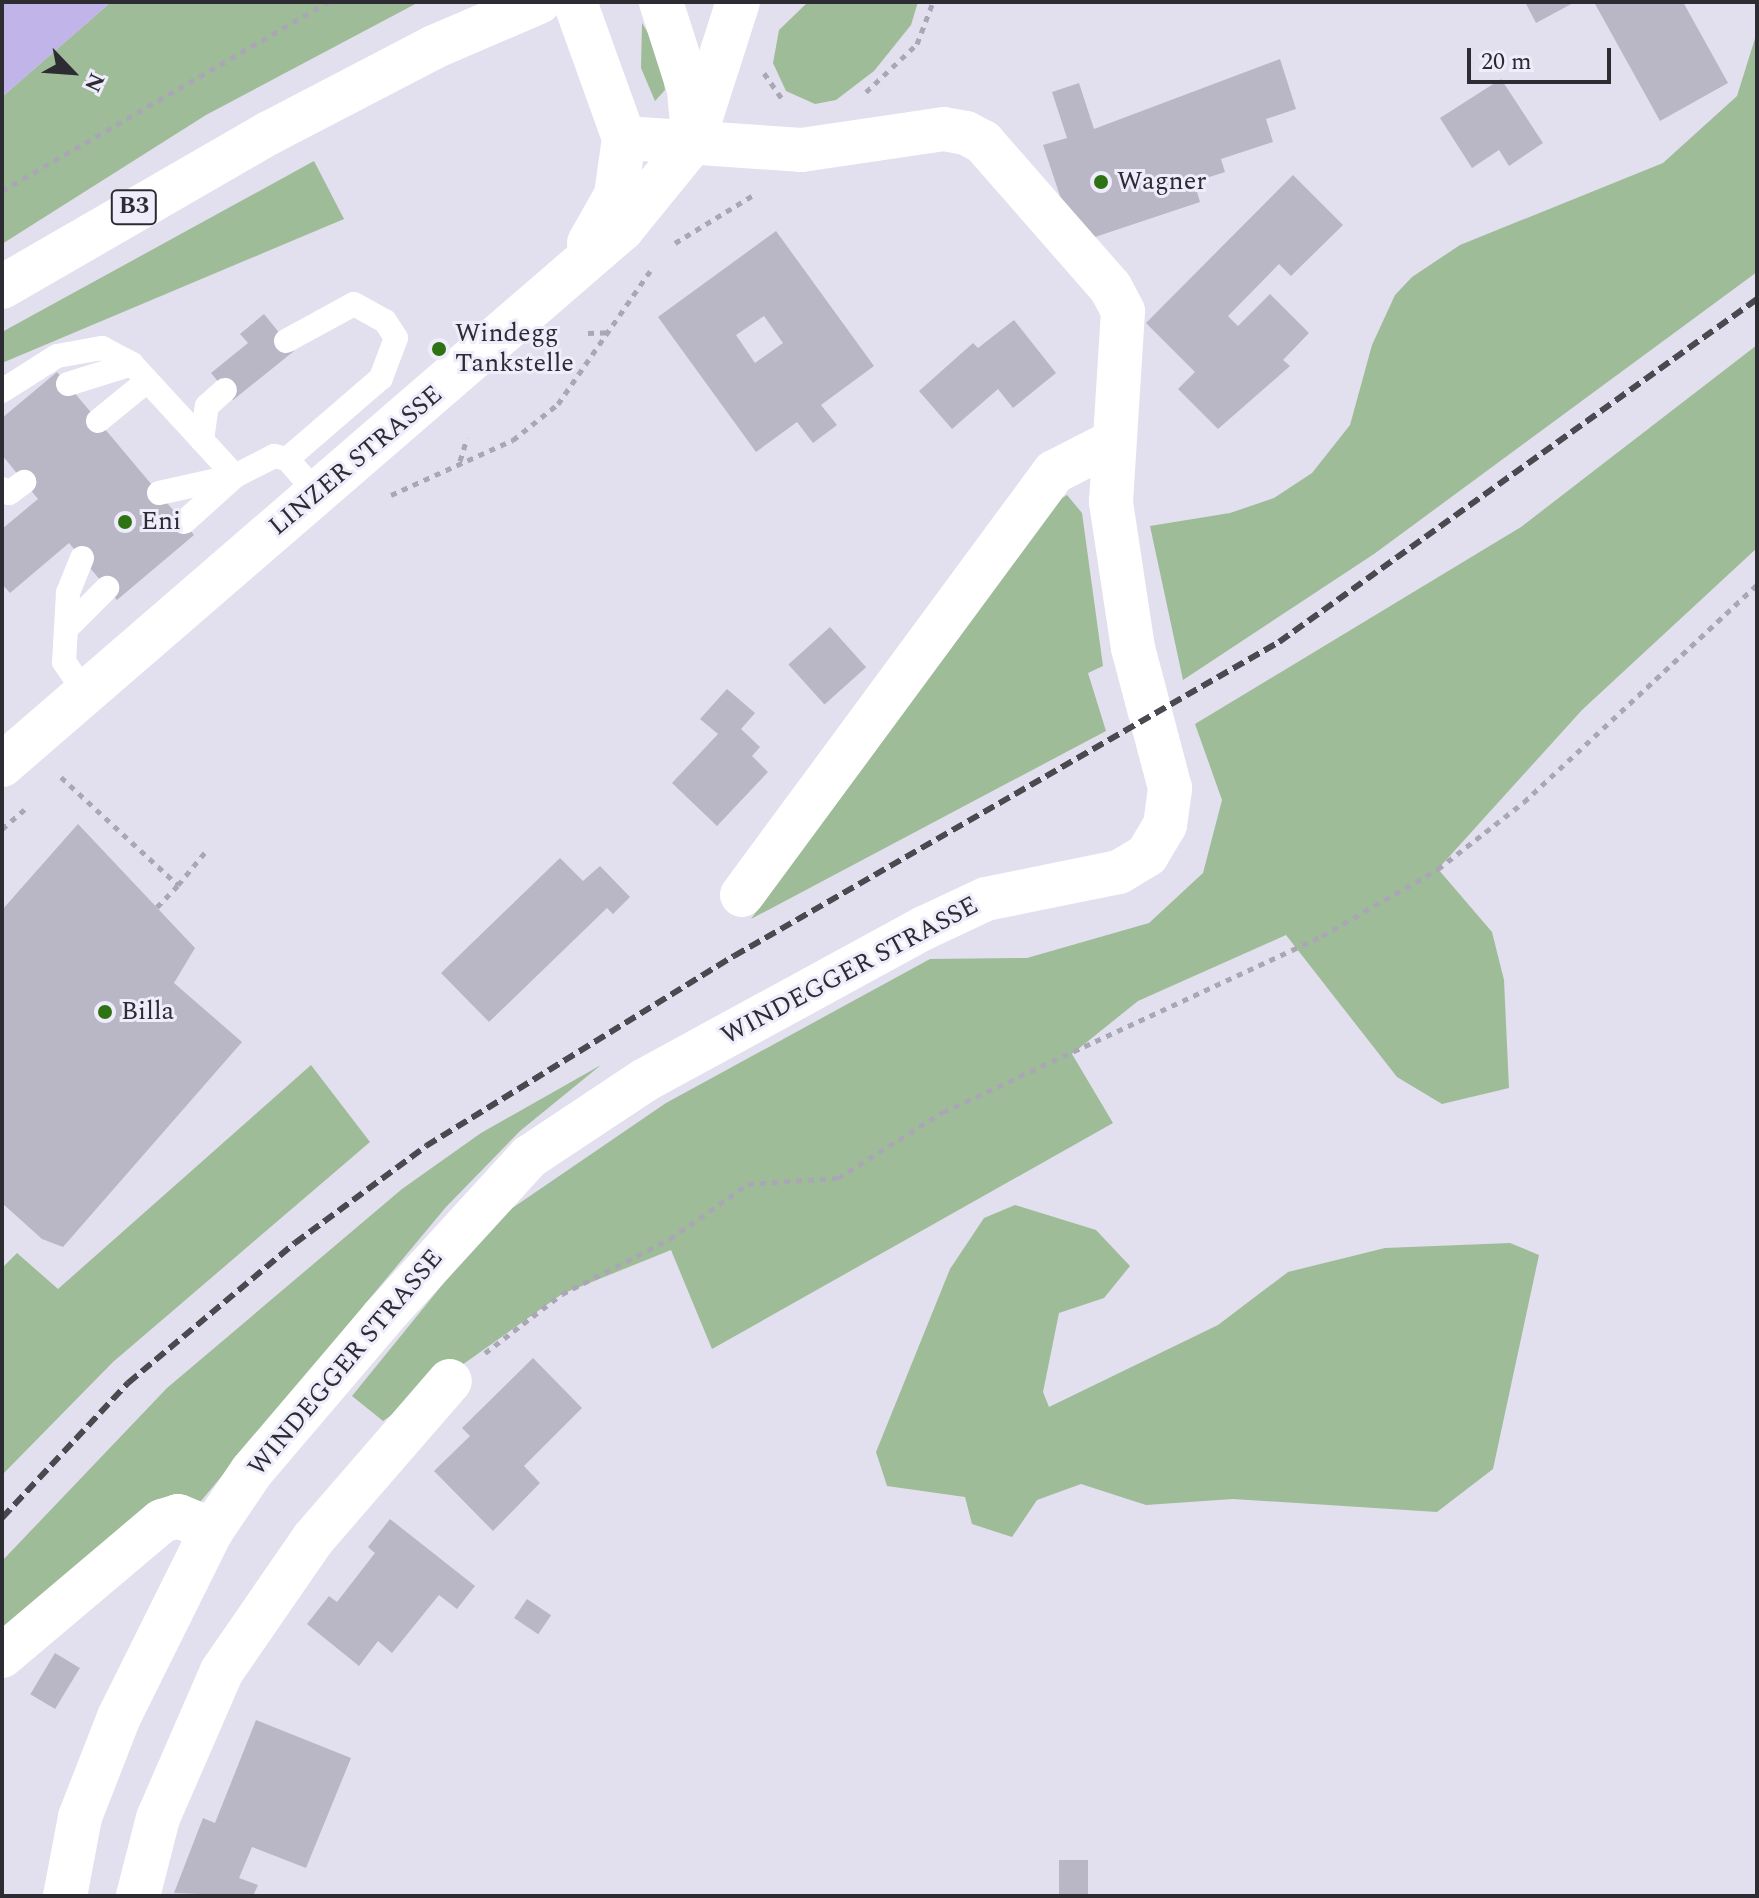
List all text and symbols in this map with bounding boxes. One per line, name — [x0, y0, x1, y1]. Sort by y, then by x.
north arrow — [32, 32, 112, 112]
scale bar — [1471, 32, 1615, 82]
text: 20 m — [1481, 44, 1532, 80]
text: N — [75, 67, 113, 97]
place label: Wagner — [1117, 166, 1207, 198]
marker: Wagner — [1092, 173, 1110, 191]
road number: B3 — [110, 187, 158, 227]
place label: Windegg Tankstelle — [455, 318, 574, 380]
marker: Windegg Tankstelle — [430, 340, 448, 358]
street label: LINZER STRASSE — [263, 379, 449, 543]
place label: Eni — [141, 506, 181, 538]
marker: Eni — [116, 513, 134, 531]
street label: WINDEGGER STRASSE — [716, 890, 984, 1052]
place label: Billa — [121, 996, 174, 1028]
marker: Billa — [96, 1003, 114, 1021]
street label: WINDEGGER STRASSE — [242, 1243, 450, 1483]

